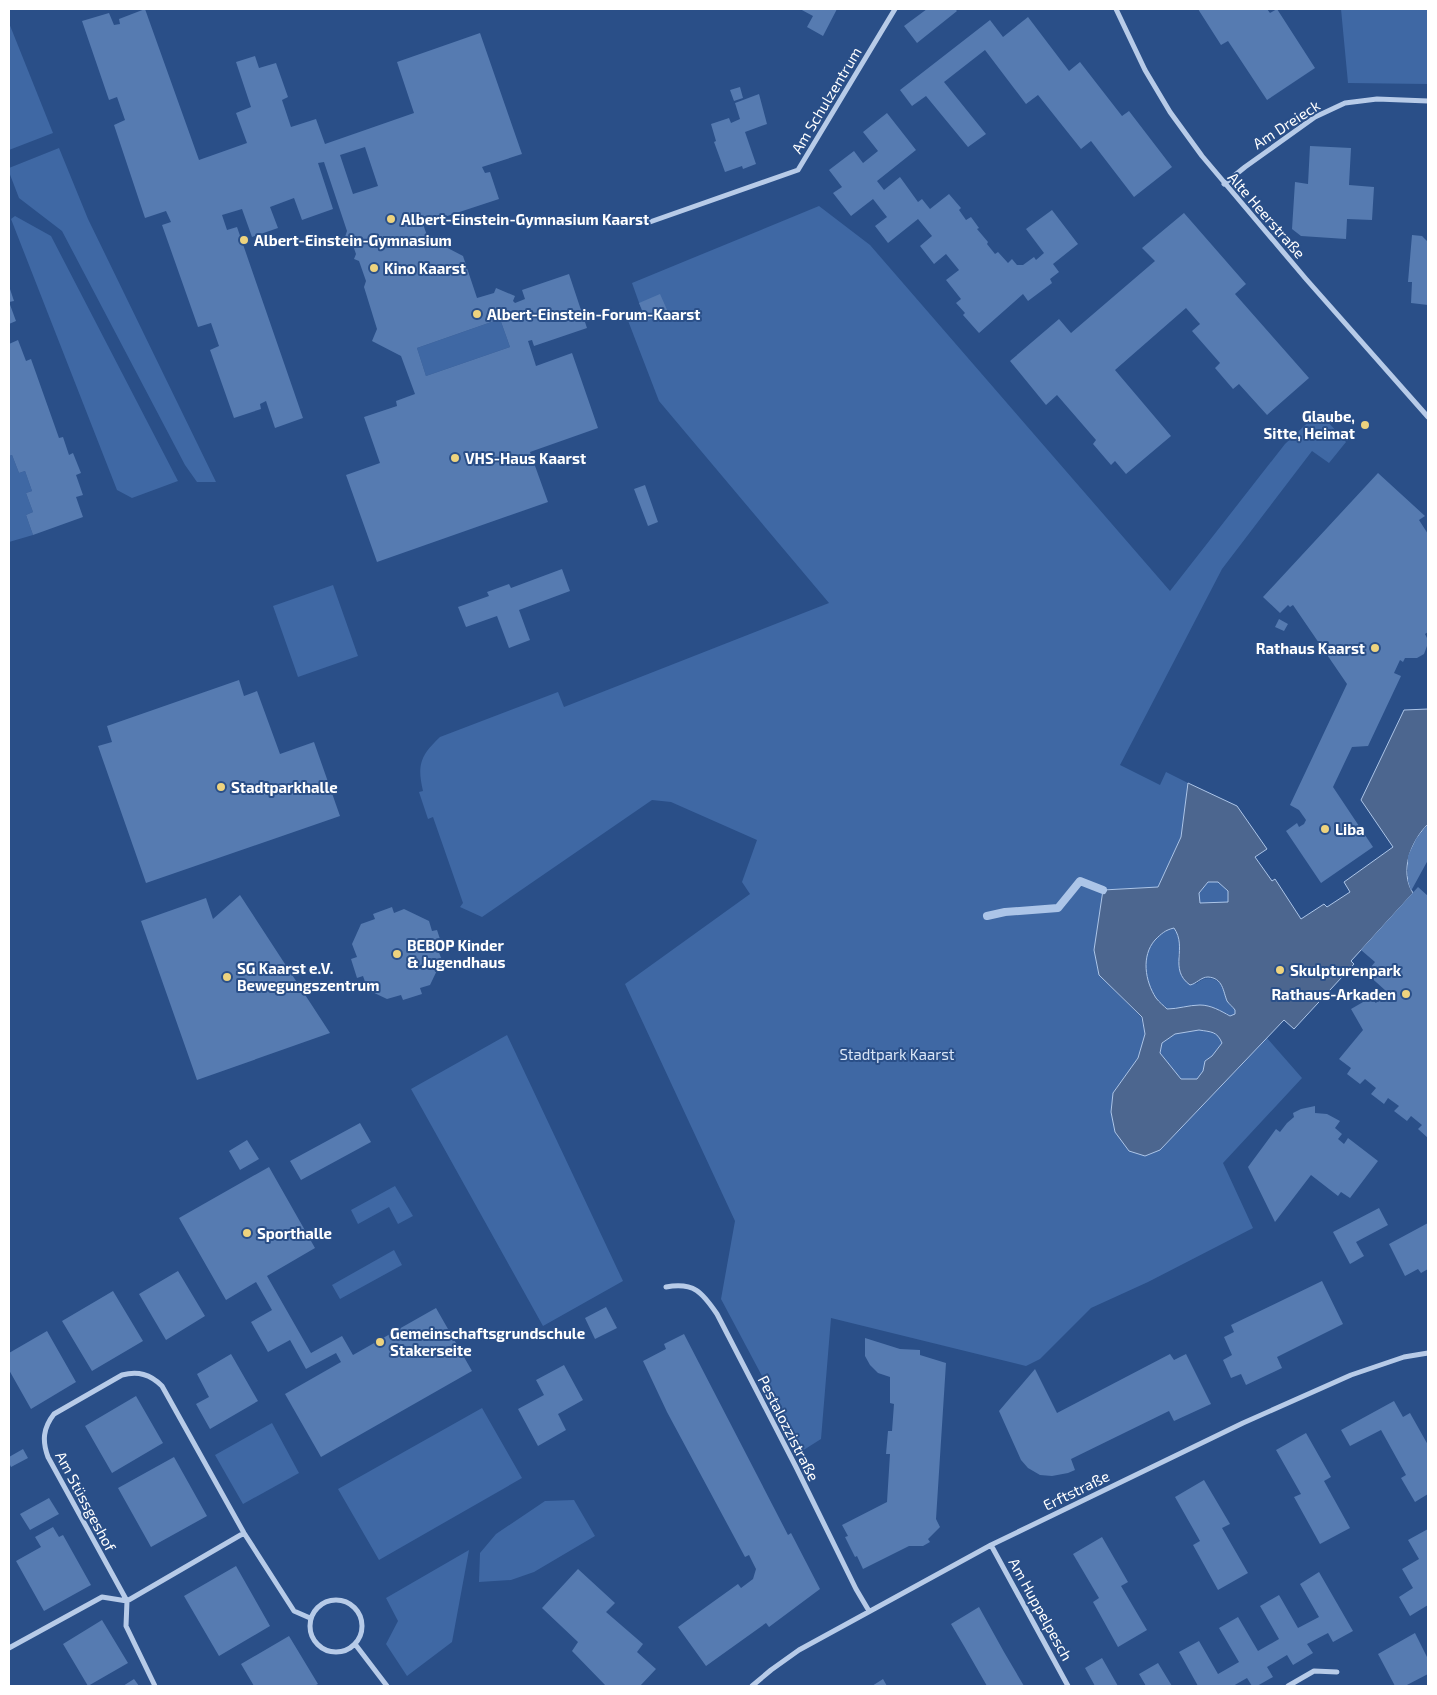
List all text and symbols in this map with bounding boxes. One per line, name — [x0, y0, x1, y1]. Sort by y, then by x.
street label: Am Schulzentrum — [787, 43, 865, 157]
street label: Am Dreieck — [1249, 95, 1323, 152]
street label: Alte Heerstraße — [1225, 168, 1309, 262]
place label: Albert-Einstein-Gymnasium Kaarst — [401, 210, 649, 229]
marker: Albert-Einstein-Gymnasium Kaarst — [385, 213, 397, 225]
place label: Albert-Einstein-Gymnasium — [254, 231, 452, 250]
marker: Albert-Einstein-Gymnasium — [238, 234, 250, 246]
place label: Kino Kaarst — [384, 259, 466, 277]
marker: Kino Kaarst — [368, 262, 380, 274]
place label: Albert-Einstein-Forum-Kaarst — [487, 305, 700, 323]
marker: Albert-Einstein-Forum-Kaarst — [471, 308, 483, 320]
place label: Glaube, Sitte, Heimat — [1264, 407, 1355, 442]
marker: Glaube, Sitte, Heimat — [1359, 419, 1371, 431]
place label: VHS-Haus Kaarst — [465, 449, 586, 467]
marker: VHS-Haus Kaarst — [449, 452, 461, 464]
place label: Rathaus Kaarst — [1256, 639, 1365, 657]
marker: Rathaus Kaarst — [1369, 642, 1381, 654]
place label: Stadtparkhalle — [231, 778, 338, 796]
marker: Stadtparkhalle — [215, 781, 227, 793]
place label: Liba — [1335, 820, 1365, 838]
marker: Liba — [1319, 823, 1331, 835]
place label: BEBOP Kinder & Jugendhaus — [407, 936, 505, 971]
marker: BEBOP Kinder & Jugendhaus — [391, 948, 403, 960]
place label: SG Kaarst e.V. Bewegungszentrum — [237, 959, 379, 994]
place label: Skulpturenpark — [1290, 961, 1402, 979]
marker: Skulpturenpark — [1274, 964, 1286, 976]
marker: SG Kaarst e.V. Bewegungszentrum — [221, 971, 233, 983]
place label: Rathaus-Arkaden — [1271, 985, 1396, 1003]
marker: Rathaus-Arkaden — [1400, 988, 1412, 1000]
park label: Stadtpark Kaarst — [839, 1045, 955, 1063]
place label: Sporthalle — [257, 1224, 332, 1242]
marker: Sporthalle — [241, 1227, 253, 1239]
place label: Gemeinschaftsgrundschule Stakerseite — [390, 1324, 585, 1359]
marker: Gemeinschaftsgrundschule Stakerseite — [374, 1336, 386, 1348]
street label: Pestalozzistraße — [755, 1372, 823, 1484]
street label: Am Stüssgeshof — [52, 1448, 120, 1554]
street label: Erftstraße — [1040, 1466, 1112, 1514]
street label: Am Huppelpesch — [1005, 1554, 1077, 1664]

